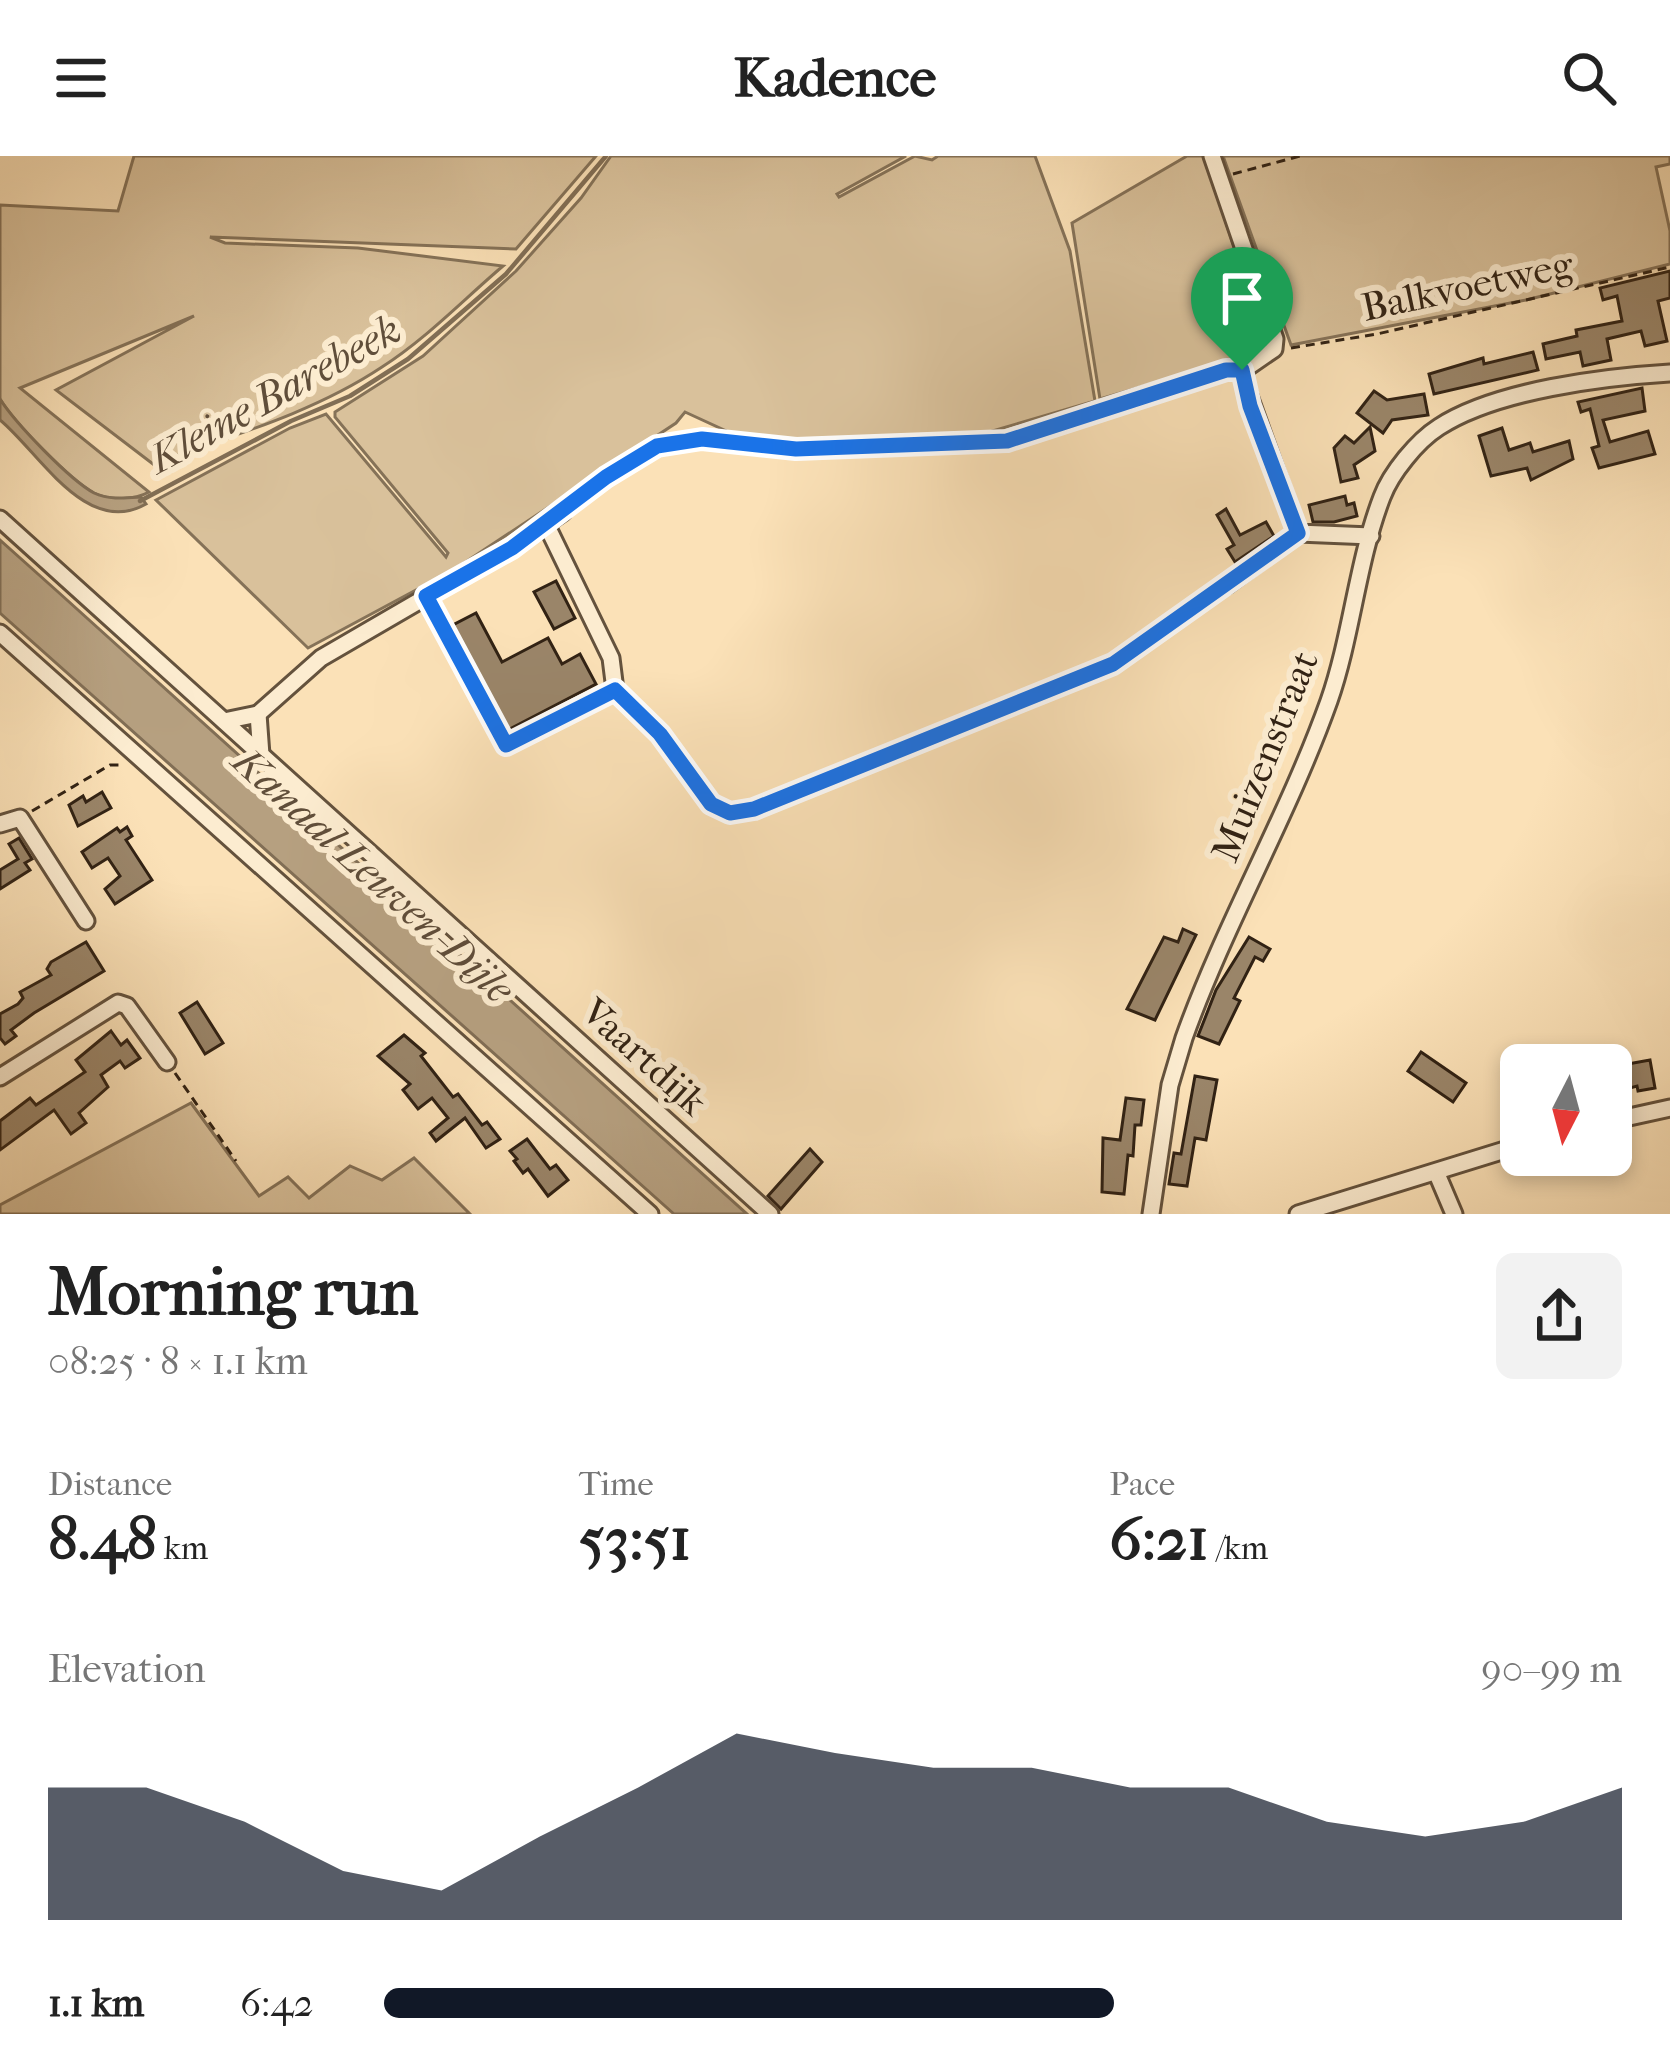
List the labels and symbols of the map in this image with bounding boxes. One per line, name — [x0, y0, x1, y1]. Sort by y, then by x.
street label: Balkvoetweg — [1358, 241, 1578, 331]
pin — [1191, 247, 1293, 370]
water label: Kleine Barebeek — [138, 305, 409, 485]
street label: Muizenstraat — [1202, 644, 1328, 868]
water label: Kanaal Leuven-Dijle — [221, 735, 524, 1014]
street label: Vaartdijk — [572, 988, 717, 1125]
north arrow — [1500, 1044, 1632, 1176]

